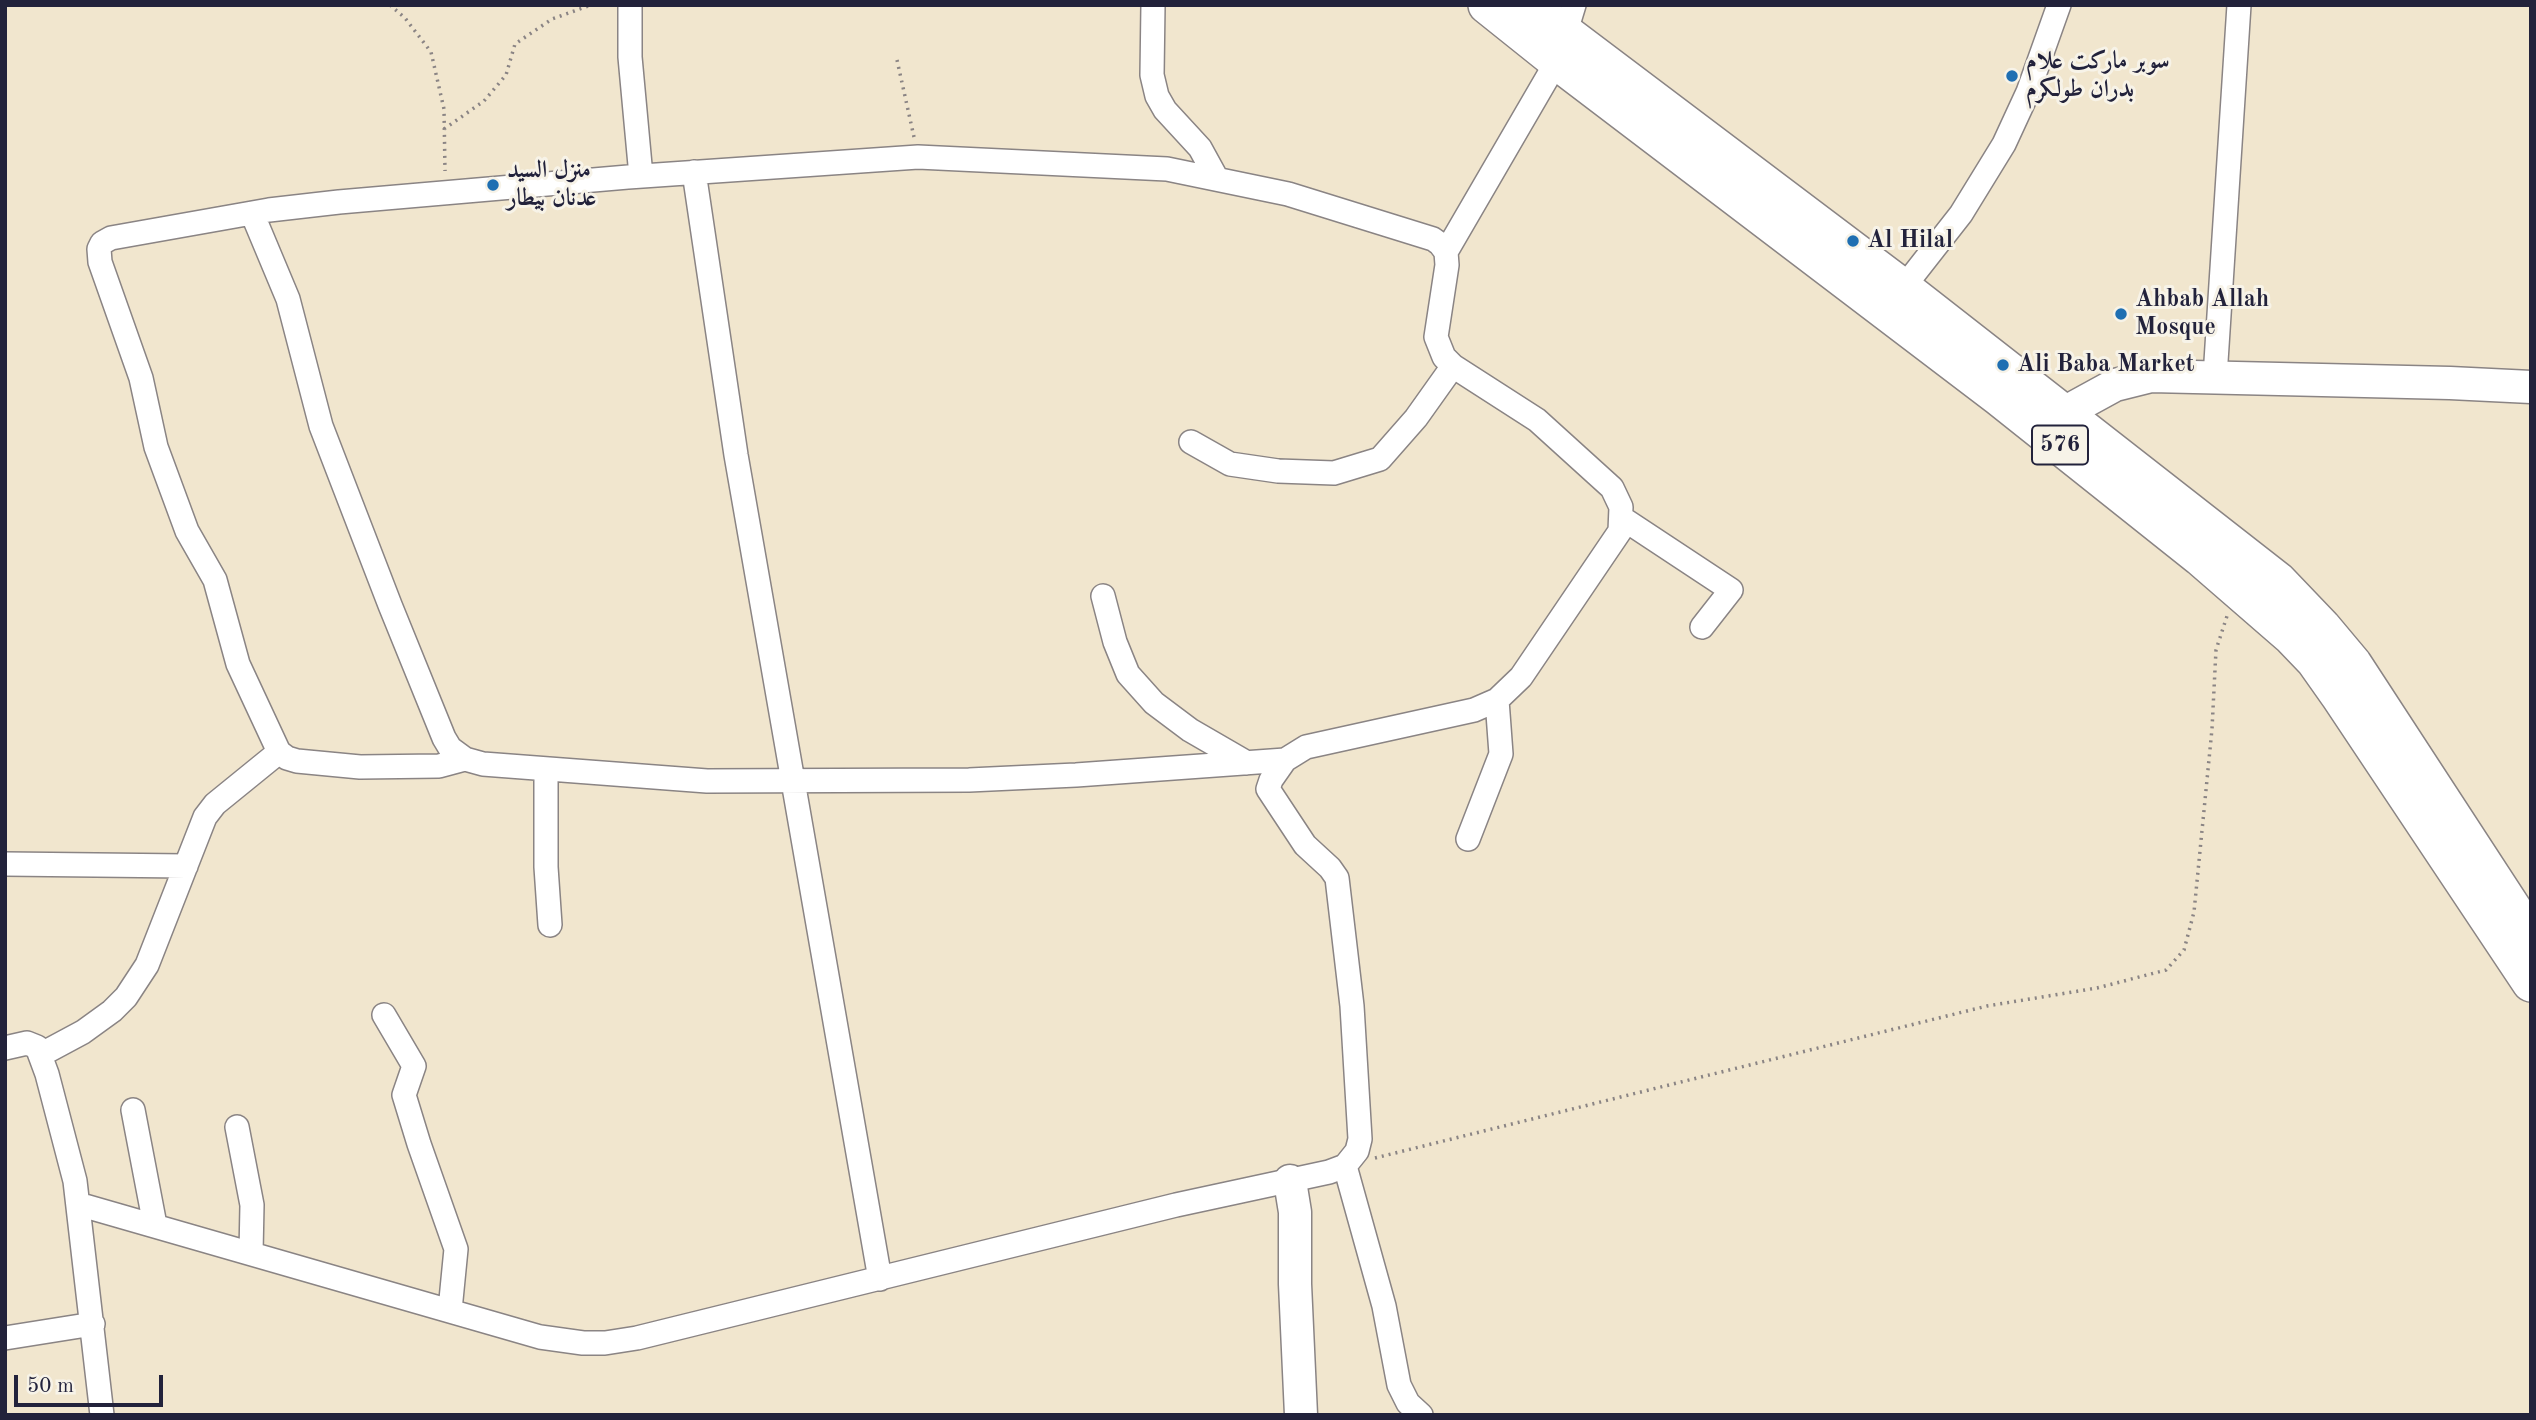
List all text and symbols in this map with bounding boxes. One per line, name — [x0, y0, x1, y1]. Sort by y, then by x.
place label: سوبر ماركت علام بدران طولكرم — [2026, 48, 2170, 104]
marker: سوبر ماركت علام بدران طولكرم — [2004, 68, 2020, 84]
place label: منزل السيد عدنان بيطار — [507, 157, 596, 213]
marker: منزل السيد عدنان بيطار — [485, 177, 501, 193]
place label: Al Hilal — [1867, 227, 1953, 255]
marker: Al Hilal — [1845, 233, 1861, 249]
place label: Ahbab Allah Mosque — [2135, 286, 2269, 342]
marker: Ahbab Allah Mosque — [2113, 306, 2129, 322]
place label: Ali Baba Market — [2017, 351, 2195, 379]
marker: Ali Baba Market — [1995, 357, 2011, 373]
road number: 576 — [2032, 426, 2088, 464]
scale bar — [18, 1360, 166, 1404]
text: 50 m — [27, 1376, 74, 1397]

